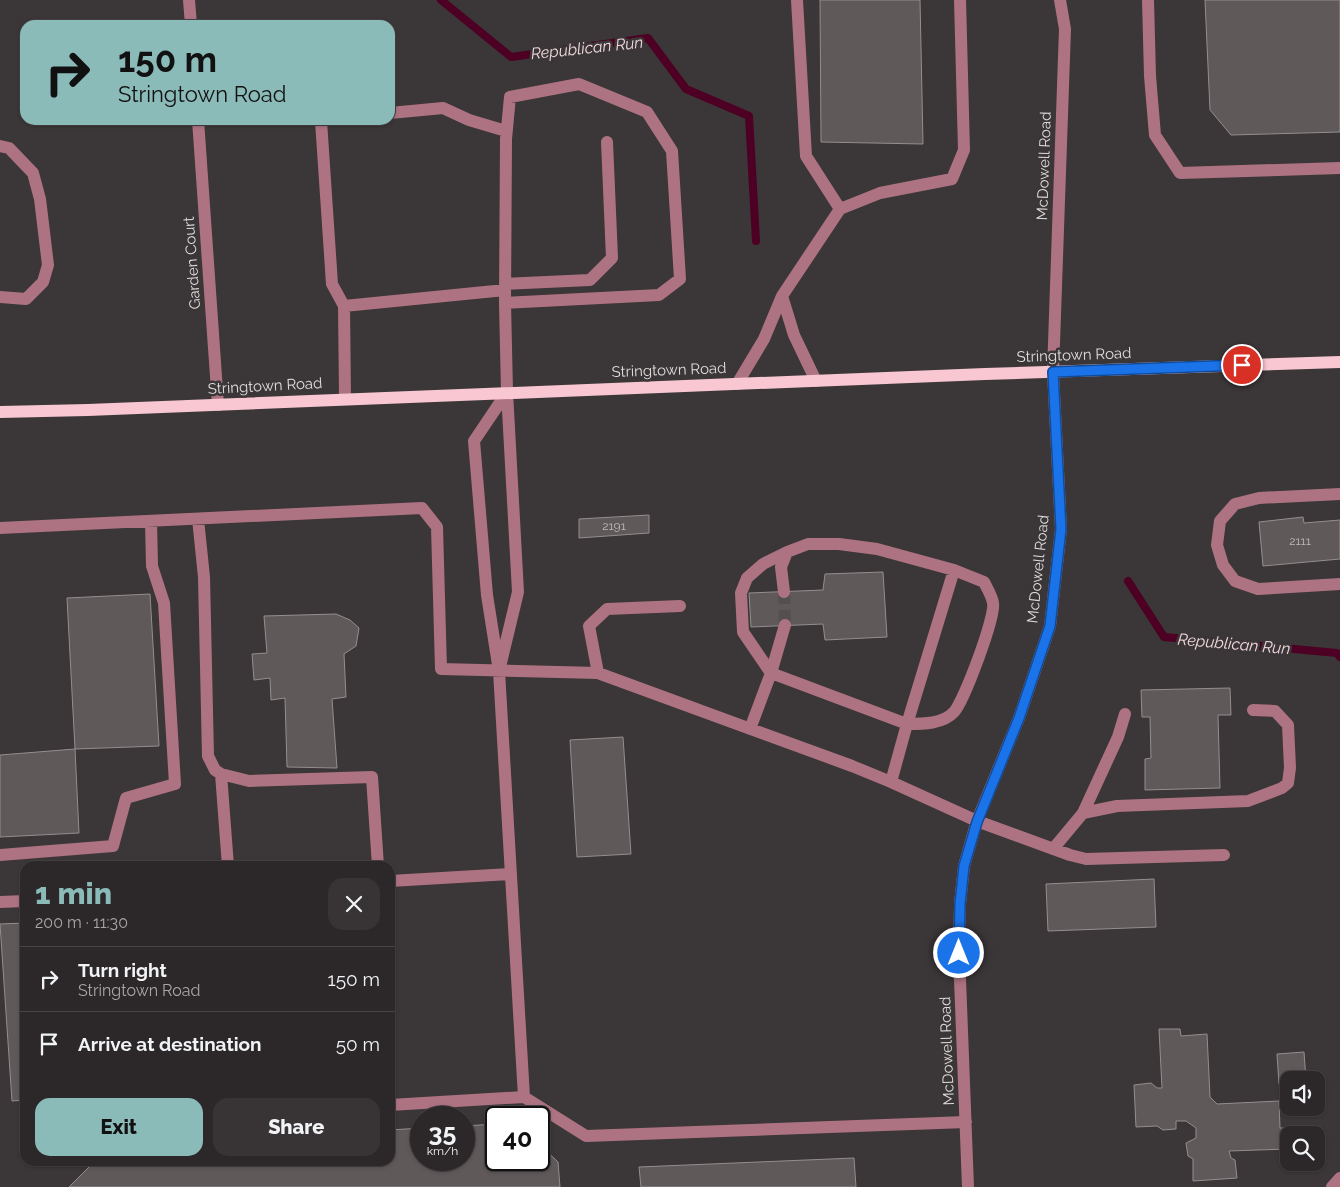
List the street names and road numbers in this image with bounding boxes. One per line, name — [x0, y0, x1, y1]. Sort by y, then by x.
street label: McDowell Road — [1033, 111, 1055, 221]
street label: Garden Court — [180, 216, 204, 310]
street label: Stringtown Road — [1016, 344, 1132, 366]
street label: Stringtown Road — [611, 359, 727, 381]
street label: Stringtown Road — [207, 374, 323, 398]
street label: McDowell Road — [1023, 514, 1053, 624]
street label: McDowell Road — [936, 996, 958, 1106]

